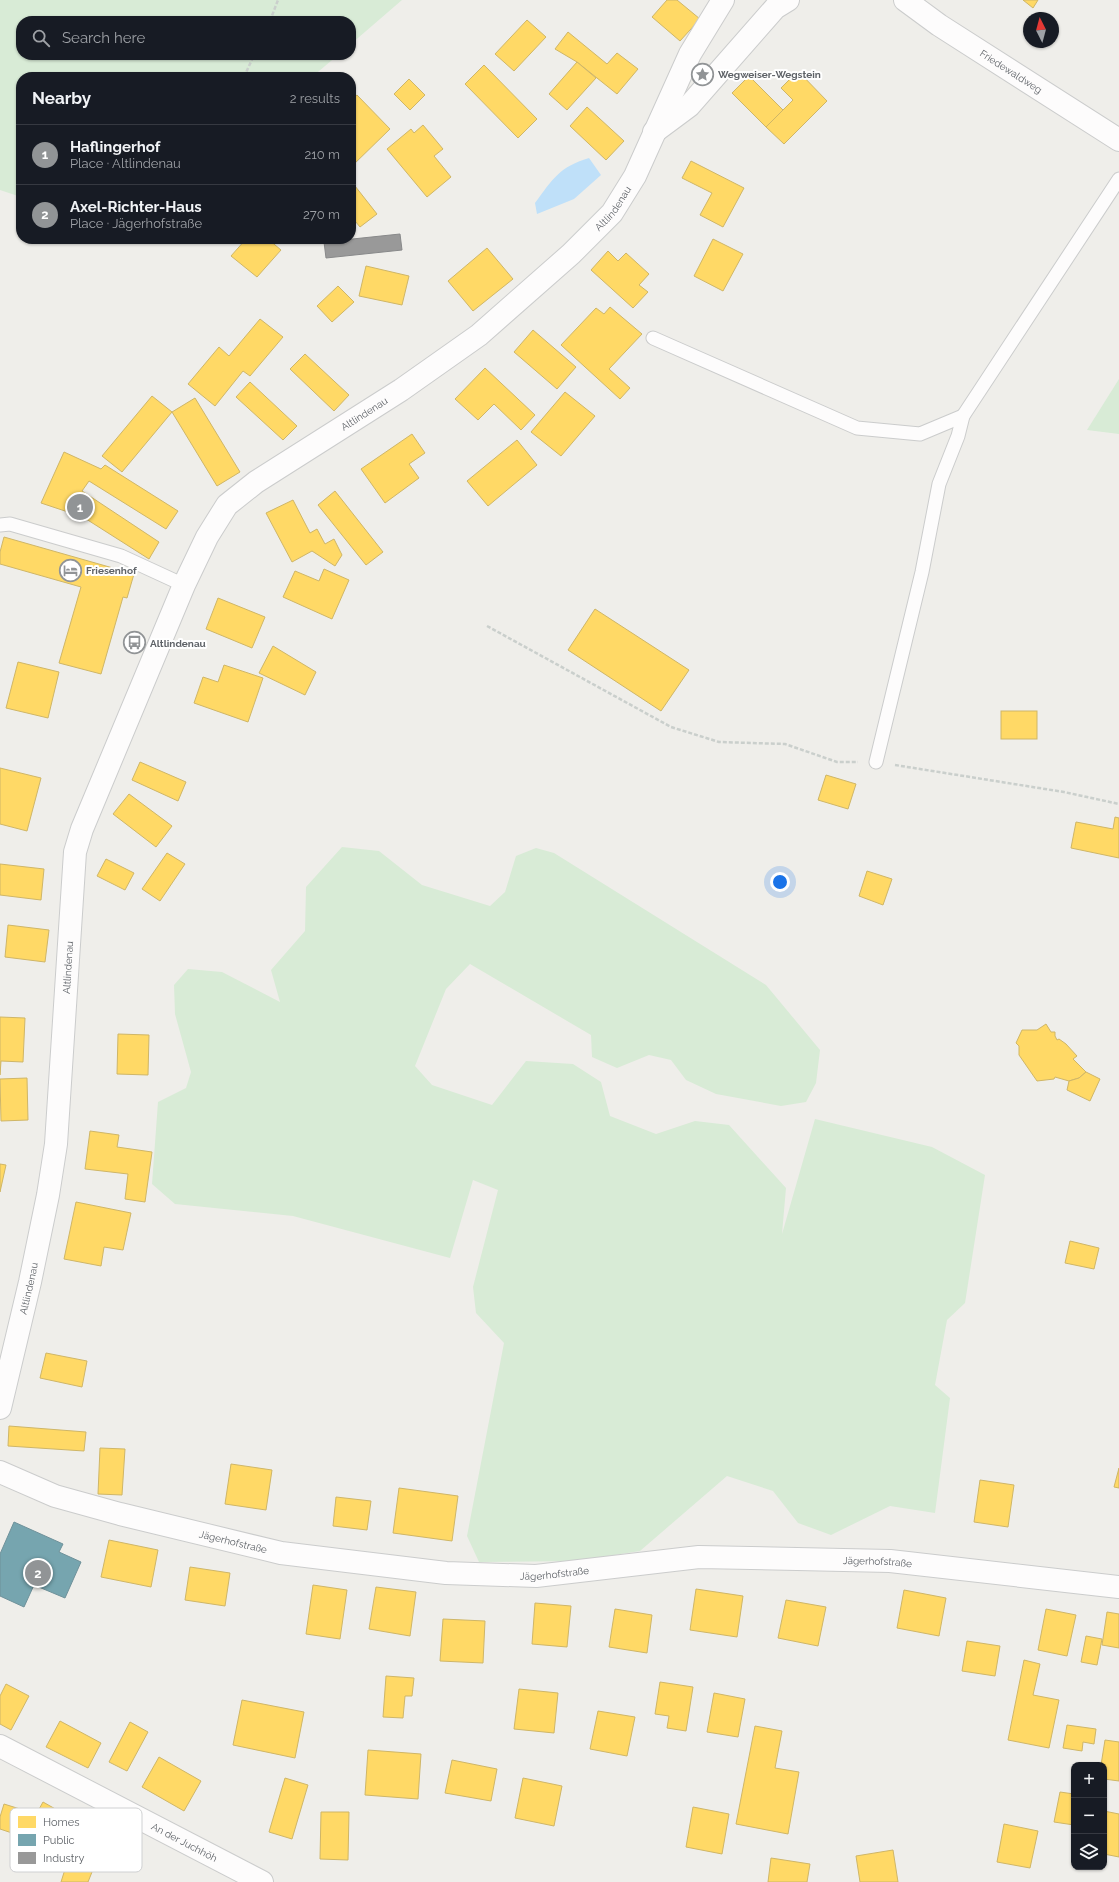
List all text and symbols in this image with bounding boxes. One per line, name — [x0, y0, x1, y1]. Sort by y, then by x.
north arrow — [1023, 12, 1059, 48]
search box — [16, 16, 356, 60]
icon: search — [30, 27, 52, 49]
text: Search here — [62, 29, 145, 47]
street label: Friedewaldweg — [978, 48, 1044, 95]
place icon: Wegweiser-Wegstein — [690, 61, 716, 87]
place label: Wegweiser-Wegstein — [718, 69, 821, 80]
text: Nearby — [32, 88, 91, 108]
text: 2 results — [290, 91, 340, 106]
text: Haflingerhof — [70, 138, 160, 156]
text: 1 — [42, 147, 48, 162]
text: 210 m — [304, 147, 340, 162]
text: Place · Altlindenau — [70, 156, 181, 171]
street label: Altlindenau — [593, 184, 633, 233]
text: Axel-Richter-Haus — [70, 198, 202, 216]
text: 2 — [41, 207, 49, 222]
text: 270 m — [303, 207, 340, 222]
text: Place · Jägerhofstraße — [70, 216, 202, 231]
street label: Altlindenau — [339, 395, 390, 433]
pin: 1 — [67, 492, 93, 522]
hotel icon: Friesenhof — [58, 557, 84, 583]
place label: Friesenhof — [86, 565, 137, 576]
bus stop icon: Altlindenau — [122, 630, 148, 656]
place label: Altlindenau — [150, 638, 206, 649]
your location — [770, 872, 790, 892]
street label: Altlindenau — [61, 941, 75, 994]
street label: Altlindenau — [17, 1261, 40, 1316]
street label: Jägerhofstraße — [198, 1528, 268, 1555]
street label: Jägerhofstraße — [843, 1555, 913, 1569]
pin: 2 — [25, 1558, 51, 1588]
street label: Jägerhofstraße — [520, 1565, 590, 1582]
map controls — [1071, 1762, 1107, 1870]
button: + — [1071, 1762, 1107, 1798]
button: − — [1071, 1798, 1107, 1834]
legend — [10, 1808, 142, 1872]
text: Homes — [43, 1816, 79, 1829]
street label: An der Juchhöh — [150, 1821, 219, 1864]
text: Public — [43, 1834, 75, 1847]
button: layers — [1071, 1834, 1107, 1870]
text: Industry — [43, 1852, 84, 1865]

